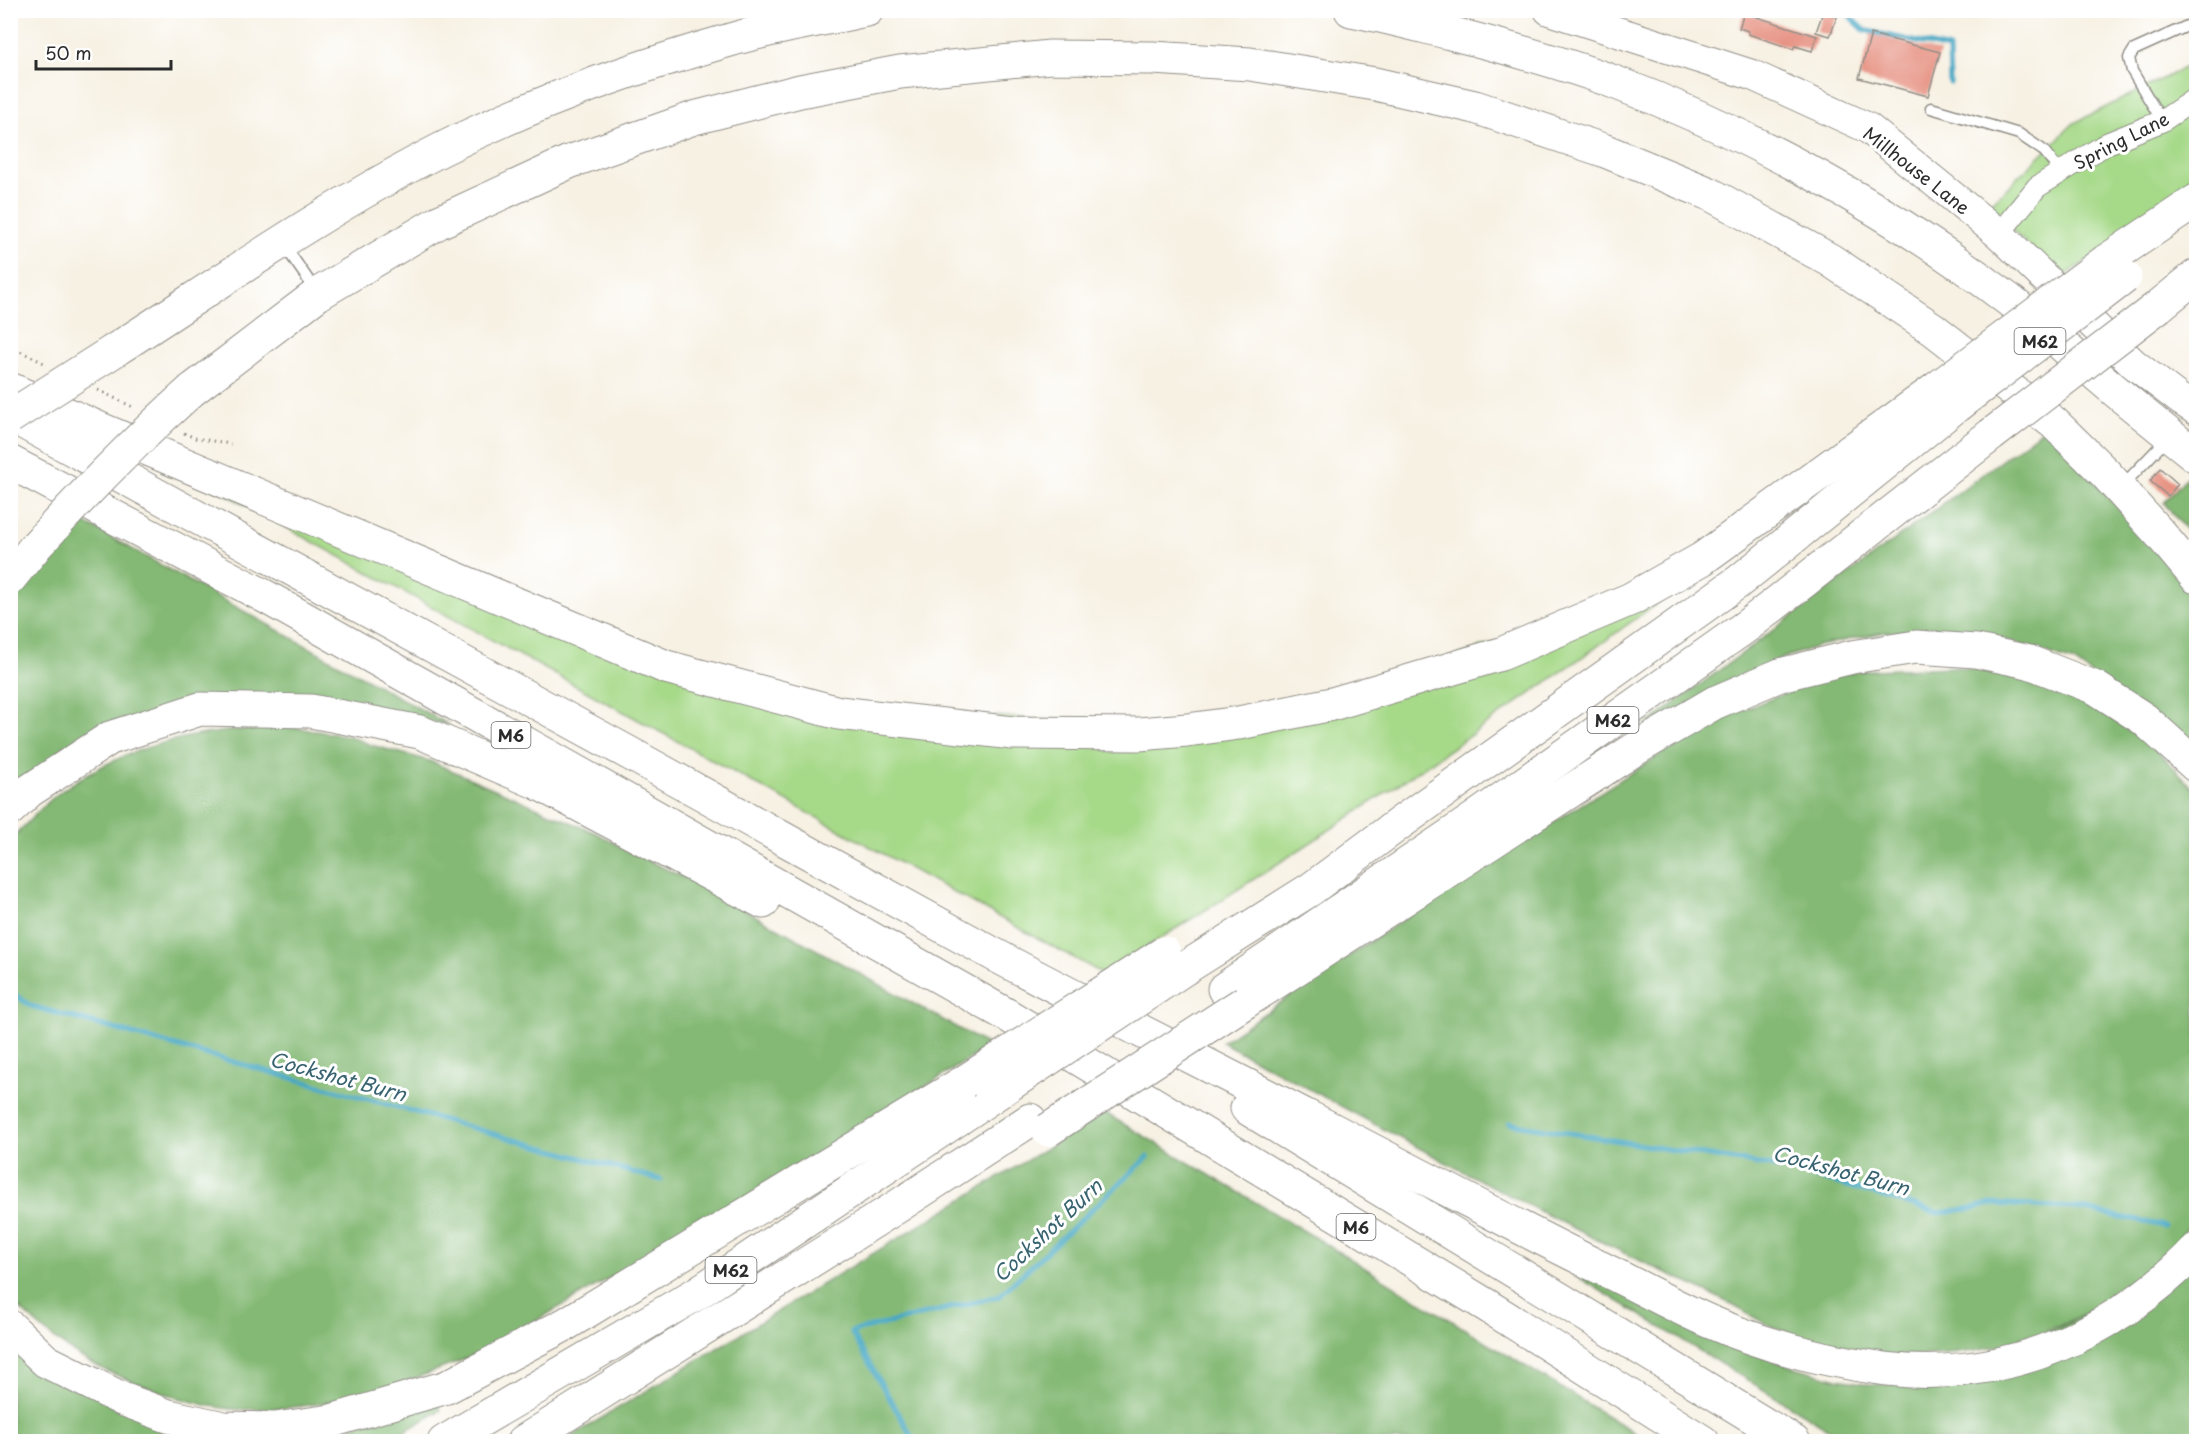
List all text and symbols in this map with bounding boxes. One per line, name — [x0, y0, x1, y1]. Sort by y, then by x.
scale bar — [36, 33, 171, 71]
text: 50 m — [45, 39, 92, 66]
street label: Spring Lane — [2069, 104, 2173, 176]
street label: Millhouse Lane — [1858, 120, 1976, 220]
road number: M62 — [2014, 328, 2066, 354]
road number: M62 — [1588, 707, 1638, 733]
road number: M6 — [492, 722, 530, 748]
water label: Cockshot Burn — [267, 1043, 411, 1109]
water label: Cockshot Burn — [1770, 1137, 1914, 1203]
water label: Cockshot Burn — [986, 1170, 1109, 1289]
road number: M6 — [1336, 1214, 1376, 1240]
road number: M62 — [706, 1257, 756, 1283]

